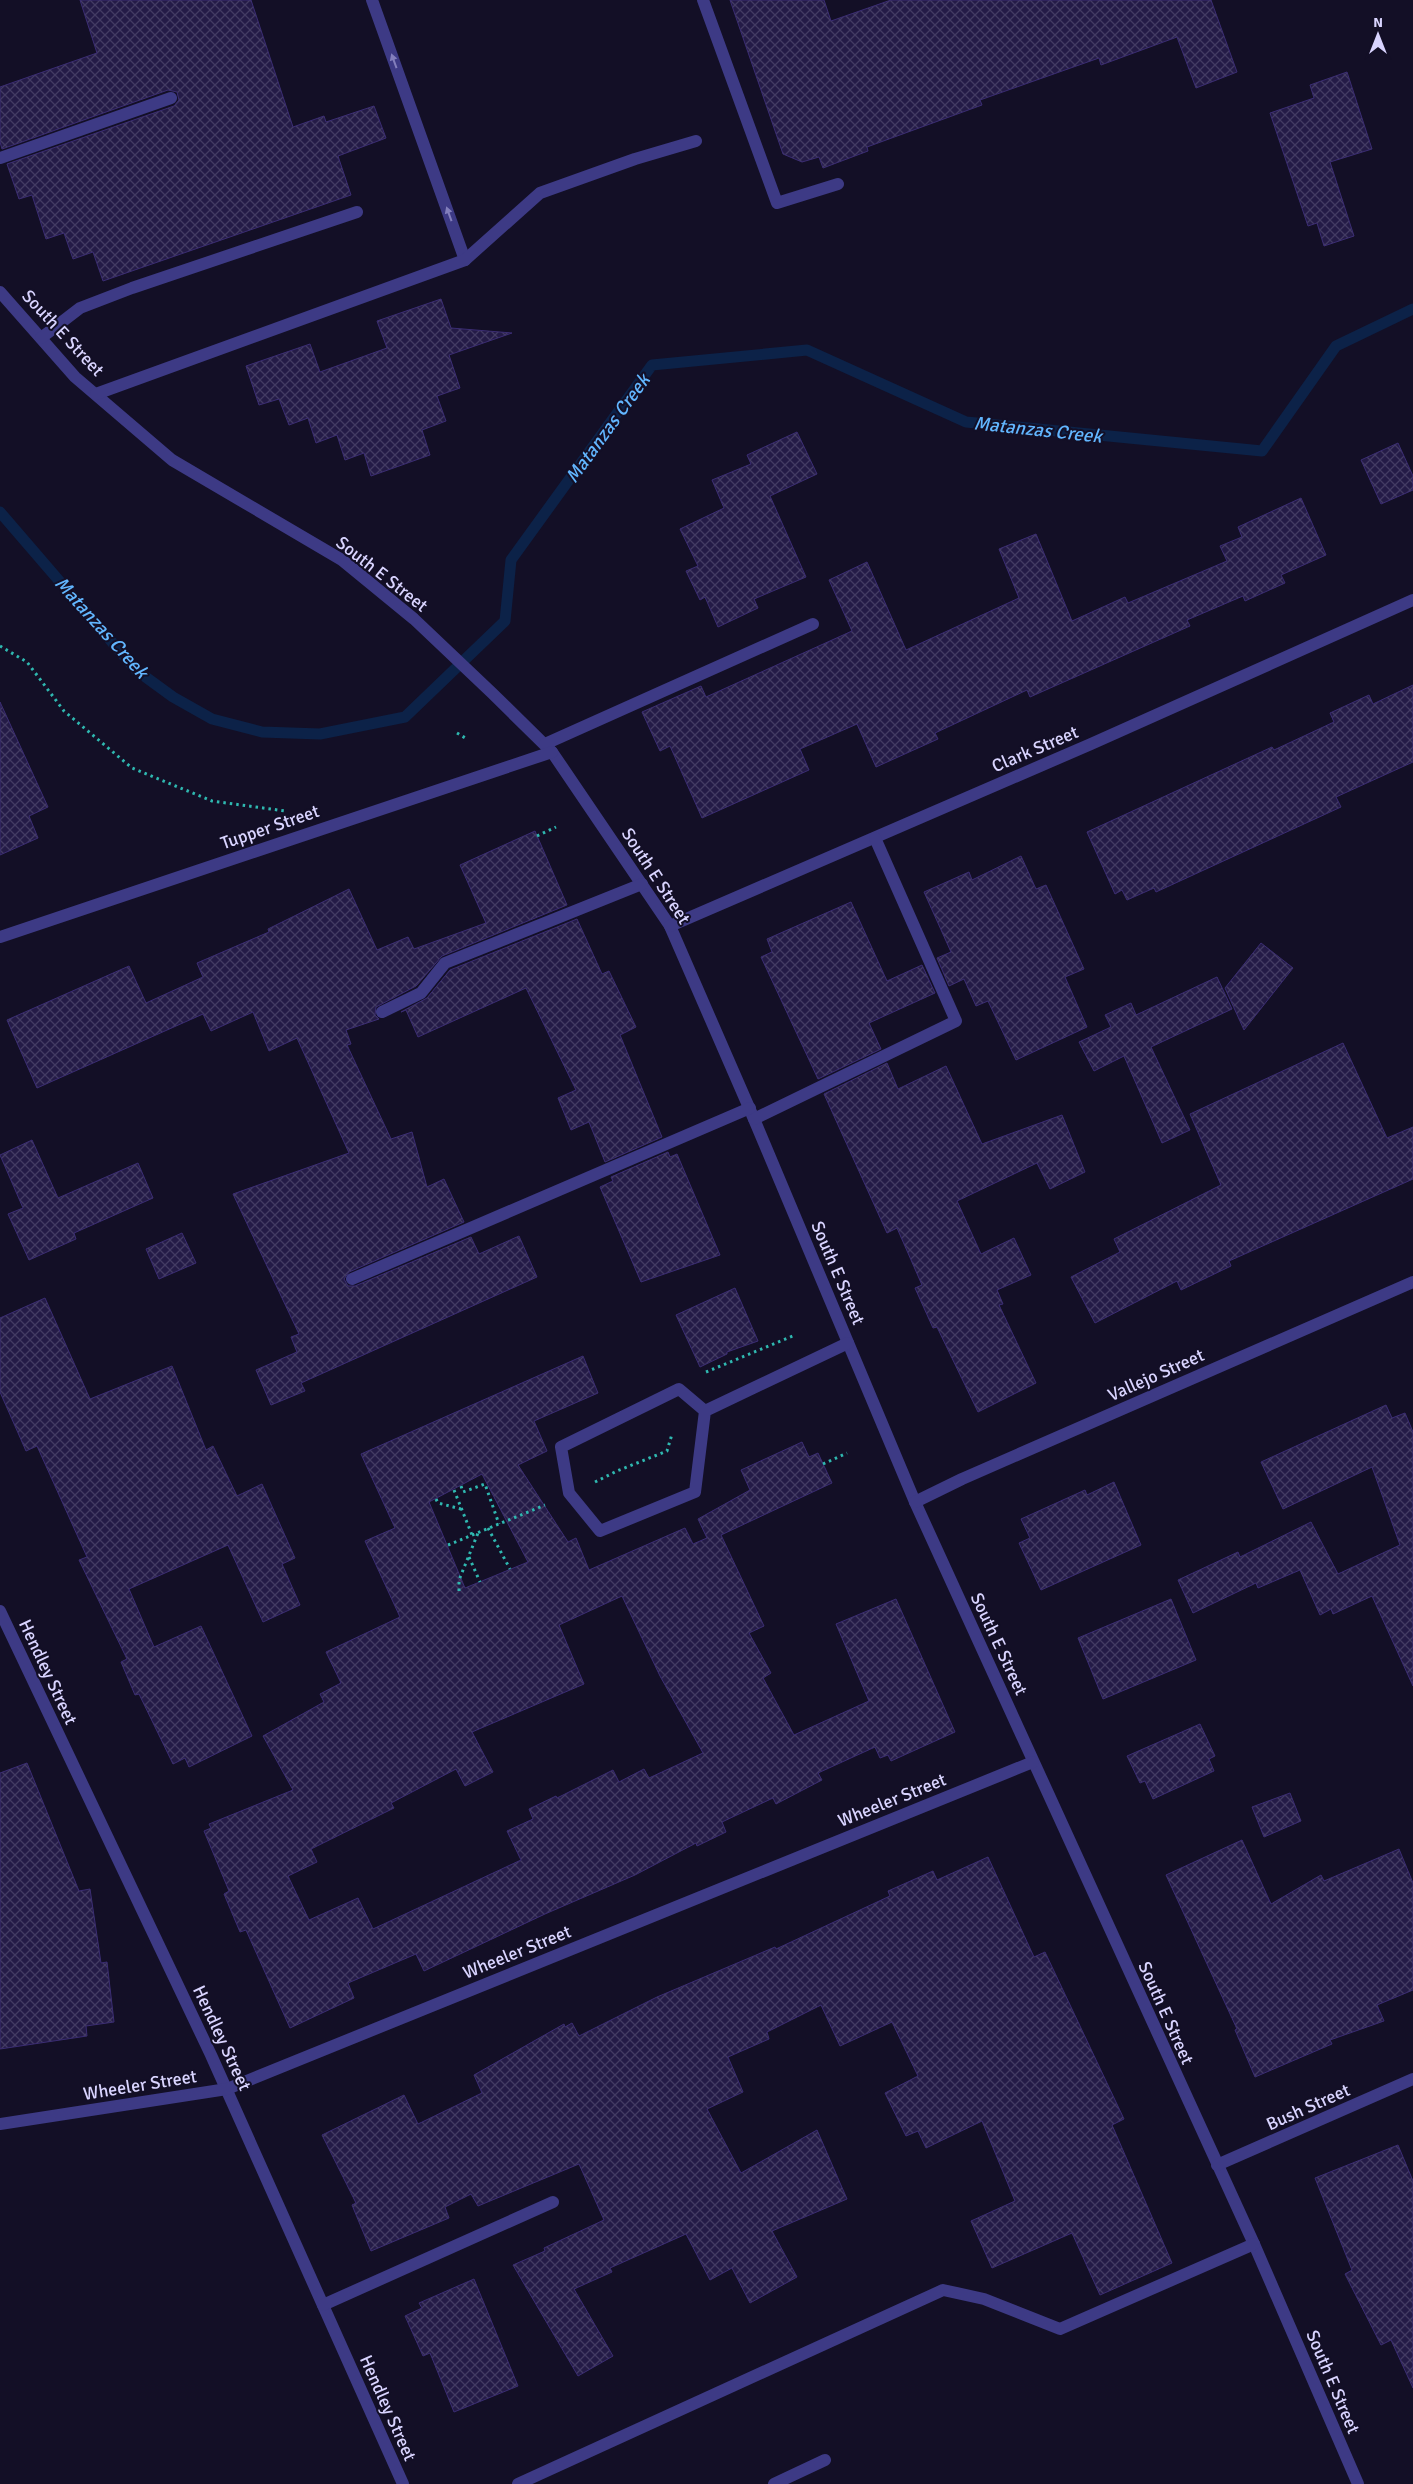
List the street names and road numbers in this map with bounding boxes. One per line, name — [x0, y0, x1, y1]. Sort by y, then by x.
street label: South E Street — [17, 285, 109, 381]
street label: South E Street — [332, 531, 432, 617]
street label: Clark Street — [988, 721, 1082, 777]
street label: Tupper Street — [218, 800, 322, 854]
street label: South E Street — [617, 824, 695, 928]
street label: South E Street — [806, 1218, 870, 1328]
street label: Vallejo Street — [1104, 1344, 1208, 1406]
street label: South E Street — [966, 1589, 1032, 1699]
street label: Hendley Street — [14, 1616, 82, 1728]
street label: Wheeler Street — [835, 1768, 949, 1832]
street label: Wheeler Street — [460, 1920, 574, 1984]
street label: South E Street — [1134, 1958, 1198, 2068]
street label: Hendley Street — [188, 1982, 256, 2094]
street label: Wheeler Street — [82, 2065, 198, 2105]
street label: Bush Street — [1263, 2079, 1353, 2135]
street label: South E Street — [1301, 2327, 1365, 2437]
street label: Hendley Street — [355, 2352, 421, 2464]

